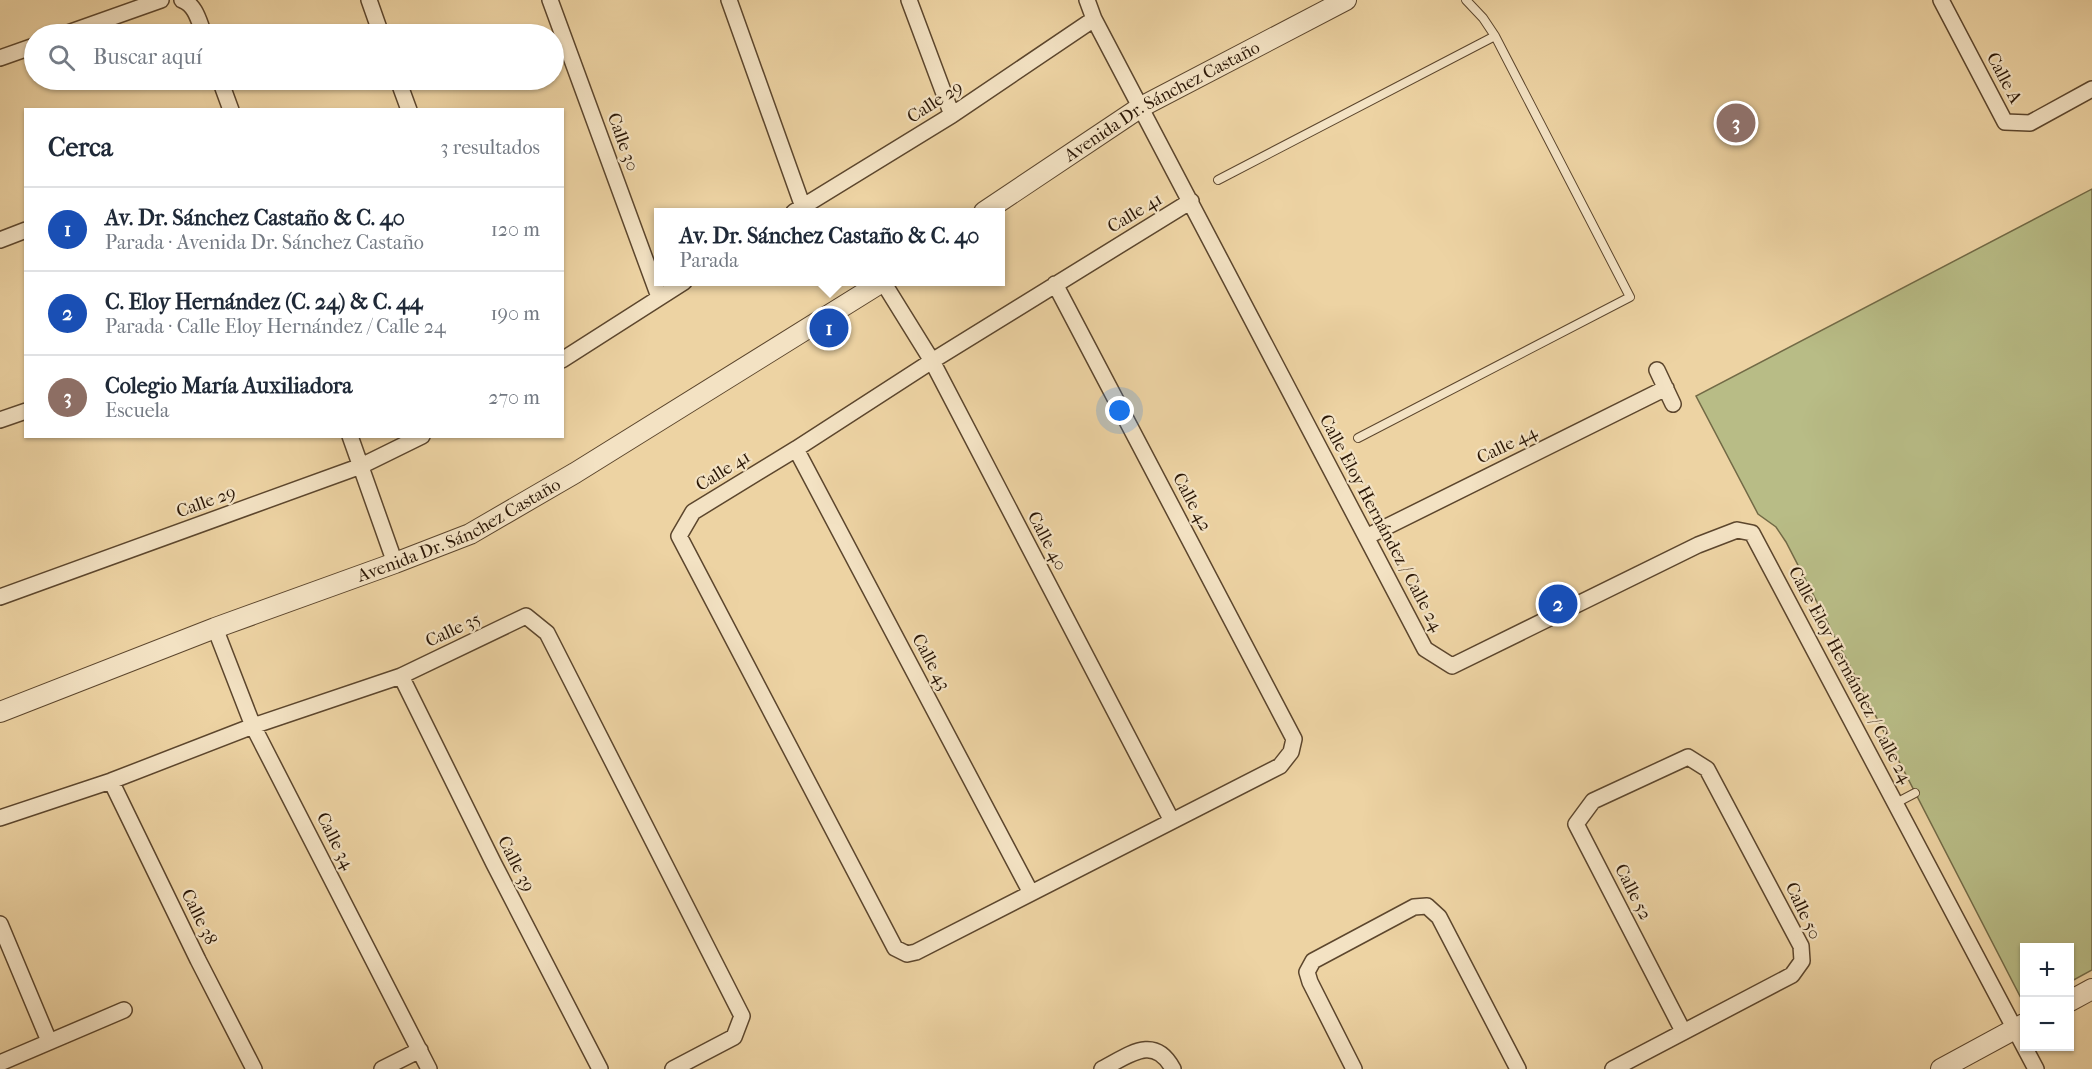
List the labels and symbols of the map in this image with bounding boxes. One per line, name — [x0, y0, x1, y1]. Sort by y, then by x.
street label: Avenida Dr. Sánchez Castaño — [1059, 36, 1263, 166]
street label: Calle A — [1982, 49, 2026, 107]
street label: Calle 29 — [903, 76, 967, 128]
pin: 3 — [1716, 100, 1756, 146]
street label: Calle 30 — [603, 110, 643, 174]
street label: Calle 41 — [1104, 189, 1166, 237]
pin: 1 — [810, 306, 848, 350]
your location — [1105, 396, 1134, 425]
street label: Calle Eloy Hernández / Calle 24 — [1315, 411, 1447, 635]
street label: Calle 44 — [1473, 421, 1541, 469]
street label: Calle 41 — [692, 446, 754, 496]
street label: Calle 42 — [1168, 469, 1216, 535]
street label: Avenida Dr. Sánchez Castaño — [353, 473, 564, 587]
street label: Calle 29 — [173, 482, 239, 522]
street label: Calle 40 — [1023, 508, 1071, 574]
street label: Calle Eloy Hernández / Calle 24 — [1784, 563, 1916, 787]
pin: 2 — [1538, 582, 1578, 626]
street label: Calle 35 — [422, 608, 484, 652]
street label: Calle 43 — [907, 630, 955, 694]
street label: Calle 34 — [312, 809, 358, 873]
street label: Calle 39 — [493, 833, 539, 895]
street label: Calle 52 — [1610, 860, 1656, 924]
street label: Calle 50 — [1781, 879, 1825, 943]
street label: Calle 38 — [177, 886, 221, 948]

